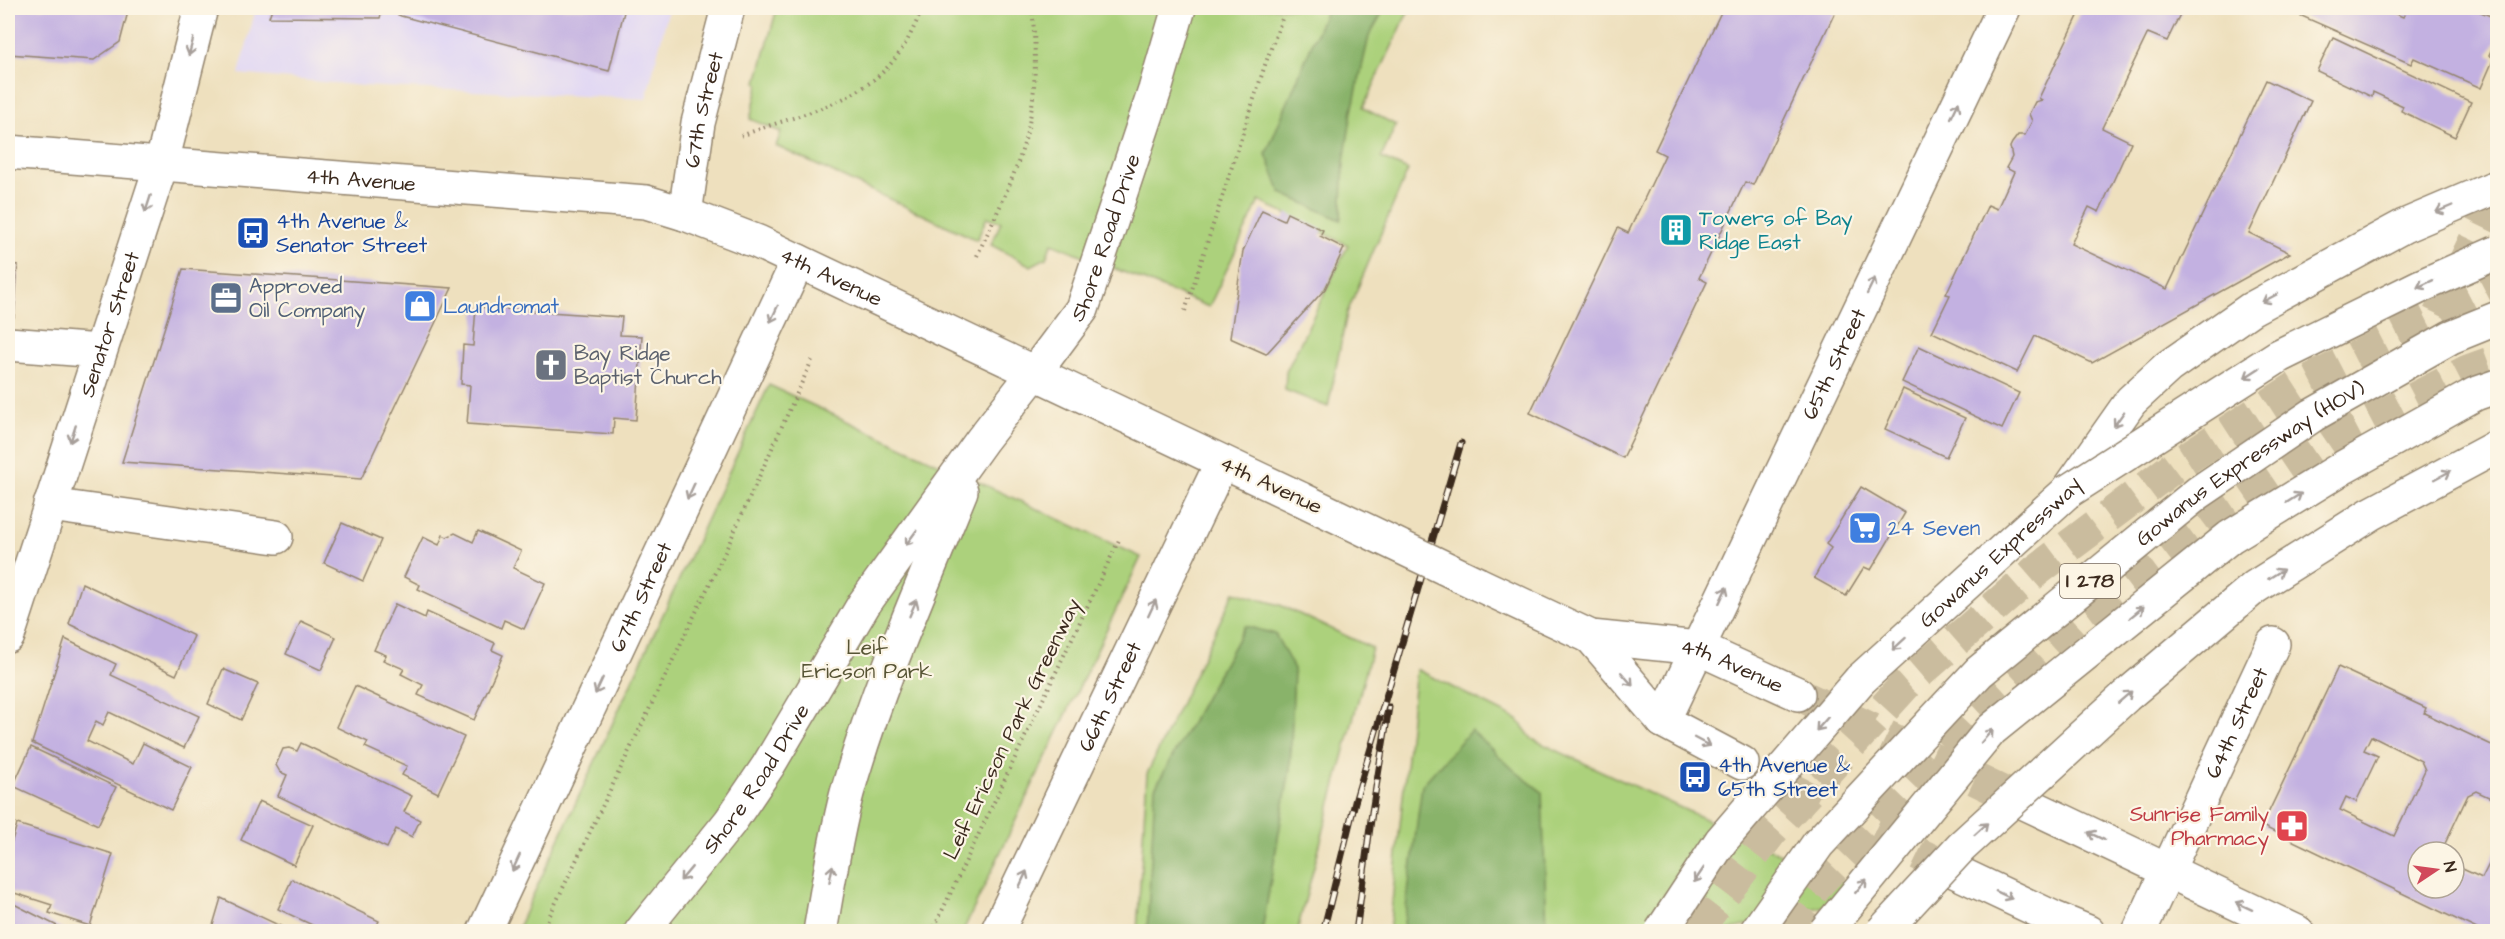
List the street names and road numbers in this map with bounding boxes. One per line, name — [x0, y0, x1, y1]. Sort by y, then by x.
street label: 67th Street — [677, 48, 731, 170]
street label: Shore Road Drive — [1063, 150, 1147, 327]
street label: 4th Avenue — [305, 161, 417, 198]
street label: 4th Avenue — [775, 240, 887, 313]
street label: Senator Street — [72, 247, 147, 400]
street label: 65th Street — [1795, 303, 1873, 424]
street label: Gowanus Expressway (HOV) — [2129, 374, 2370, 553]
street label: 4th Avenue — [1215, 449, 1327, 521]
street label: Gowanus Expressway — [1913, 470, 2090, 634]
street label: 67th Street — [603, 537, 679, 657]
road number: I 278 — [2060, 564, 2120, 598]
street label: Leif Ericson Park Greenway — [936, 593, 1090, 865]
street label: 4th Avenue — [1679, 632, 1788, 700]
street label: 66th Street — [1071, 636, 1149, 756]
street label: 64th Street — [2198, 662, 2275, 783]
street label: Shore Road Drive — [696, 698, 816, 860]

